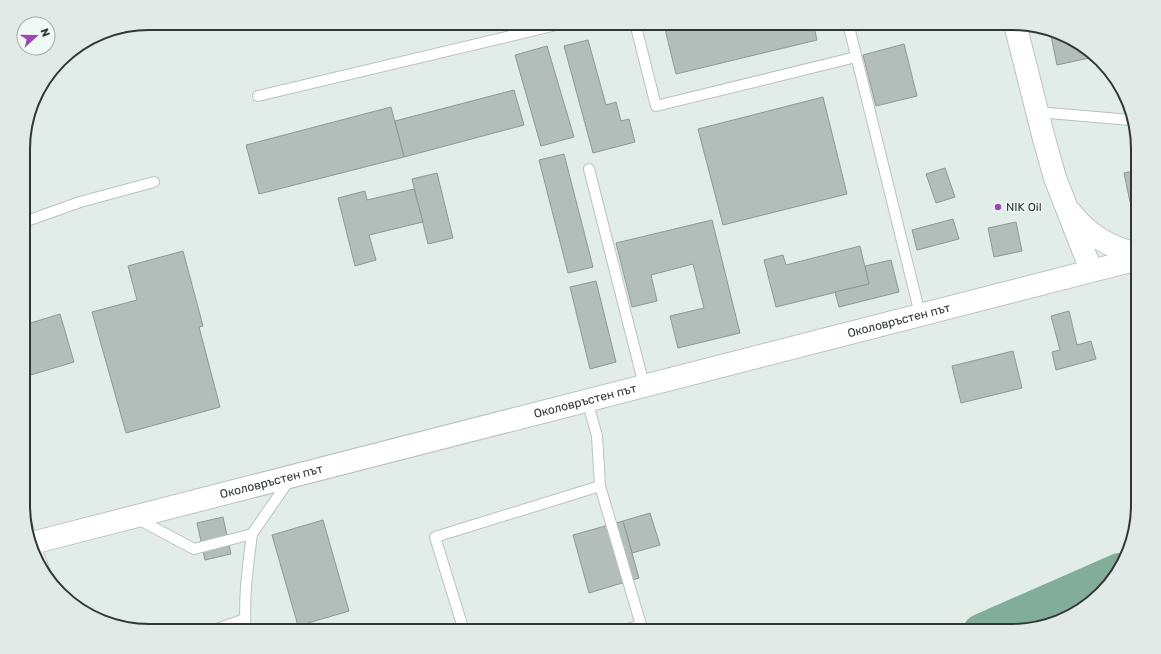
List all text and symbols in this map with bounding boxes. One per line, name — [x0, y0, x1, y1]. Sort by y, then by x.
north arrow — [16, 16, 56, 56]
text: N — [37, 27, 52, 39]
place label: NIK Oil — [1006, 200, 1042, 214]
marker: NIK Oil — [993, 202, 1003, 212]
street label: Околовръстен път — [846, 300, 952, 340]
street label: Околовръстен път — [532, 381, 638, 421]
street label: Околовръстен път — [218, 462, 324, 501]

